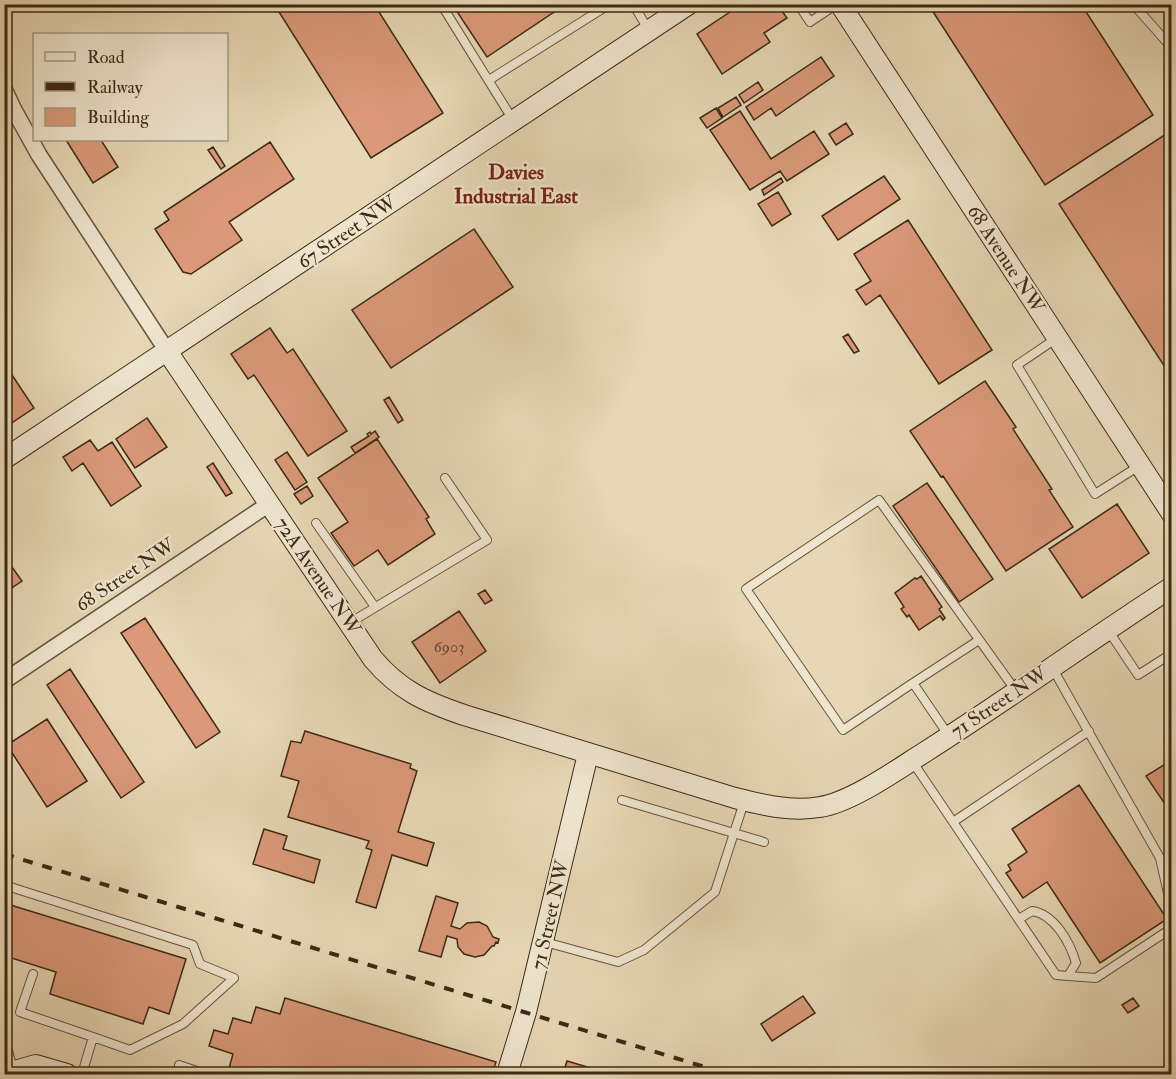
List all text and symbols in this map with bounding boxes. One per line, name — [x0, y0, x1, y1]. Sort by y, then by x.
legend — [33, 33, 228, 141]
text: Road — [87, 46, 125, 69]
text: Railway — [87, 76, 144, 99]
text: Building — [87, 106, 150, 129]
district label: Davies Industrial East — [454, 159, 578, 210]
street label: 67 Street NW — [293, 189, 402, 274]
street label: 68 Avenue NW — [962, 200, 1051, 318]
street label: 72A Avenue NW — [269, 512, 367, 640]
street label: 68 Street NW — [71, 532, 180, 617]
house number: 6903 — [434, 637, 464, 657]
street label: 71 Street NW — [946, 660, 1053, 743]
street label: 71 Street NW — [525, 857, 575, 972]

